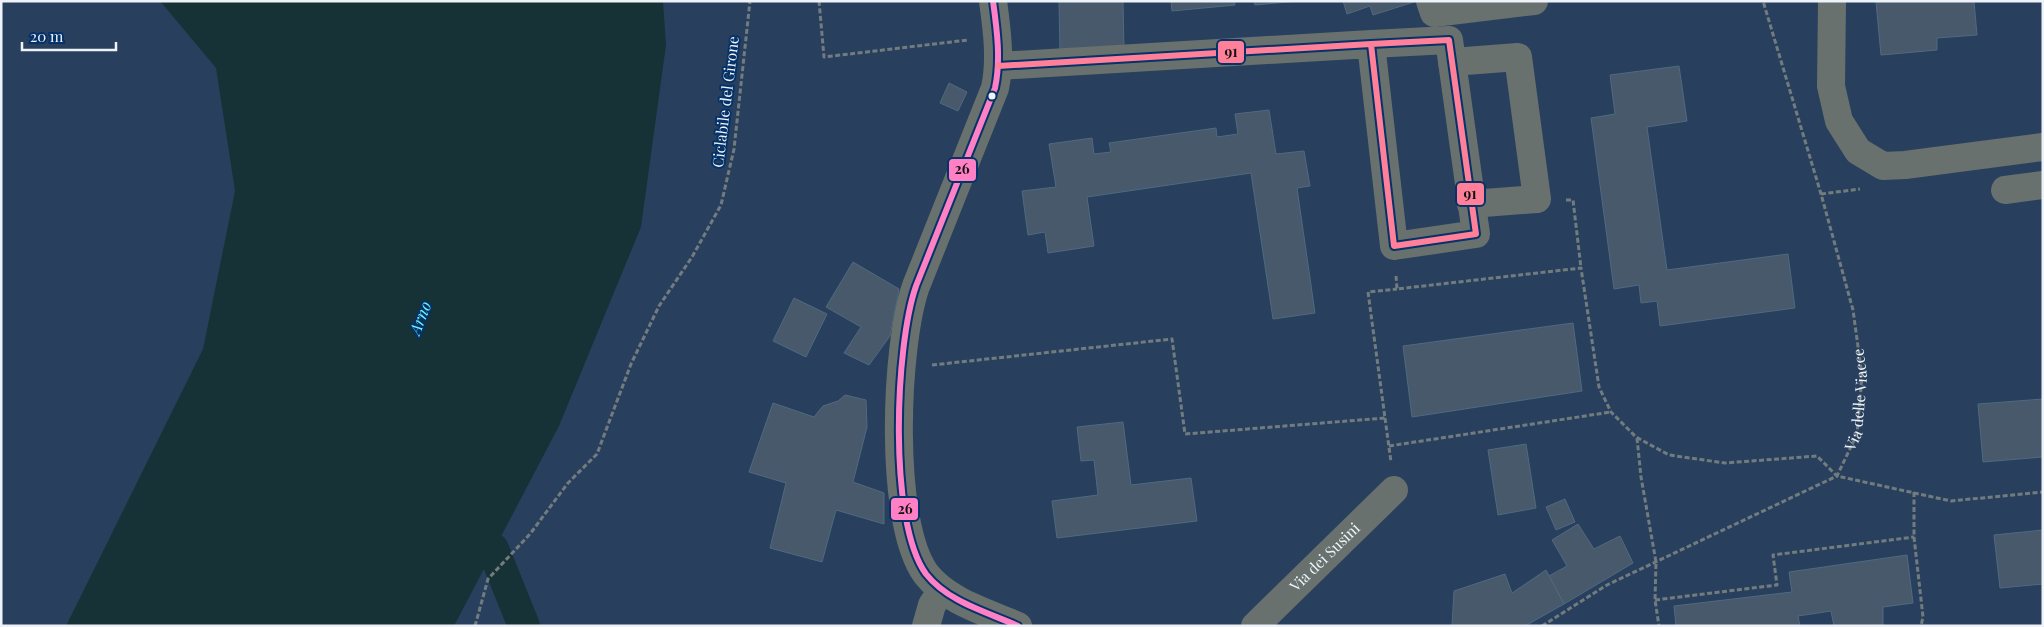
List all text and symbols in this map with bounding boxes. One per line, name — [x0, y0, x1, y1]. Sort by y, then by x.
scale bar — [22, 20, 116, 52]
text: 20 m — [30, 26, 64, 46]
street label: Ciclabile del Girone — [707, 35, 743, 169]
line badge: 91 — [1217, 40, 1245, 64]
text: 91 — [1224, 42, 1238, 61]
unlabelled marker — [987, 91, 997, 101]
line badge: 26 — [948, 158, 977, 182]
text: 26 — [954, 159, 970, 178]
line badge: 91 — [1456, 182, 1485, 206]
text: 91 — [1463, 184, 1477, 203]
water label: Arno — [403, 298, 435, 339]
street label: Via delle Viacce — [1839, 348, 1871, 455]
line badge: 26 — [890, 497, 919, 521]
text: 26 — [897, 499, 913, 518]
street label: Via dei Susini — [1284, 518, 1364, 596]

